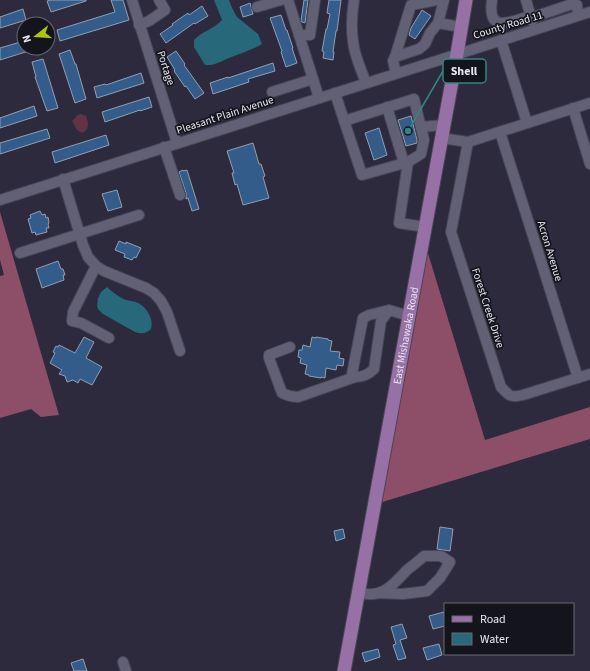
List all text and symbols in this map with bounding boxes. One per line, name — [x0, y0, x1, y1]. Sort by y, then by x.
street label: County Road 11 — [471, 7, 545, 43]
north arrow — [16, 16, 56, 56]
text: N — [19, 33, 35, 44]
street label: Portage — [153, 49, 179, 88]
callout: Shell — [443, 59, 486, 83]
text: Shell — [451, 63, 478, 80]
street label: Pleasant Plain Avenue — [174, 92, 276, 138]
street label: Acron Avenue — [534, 219, 567, 284]
street label: Forest Creek Drive — [468, 266, 508, 350]
street label: East Mishawaka Road — [389, 286, 422, 385]
legend — [444, 603, 574, 655]
text: Road — [480, 611, 506, 628]
text: Water — [480, 631, 510, 648]

